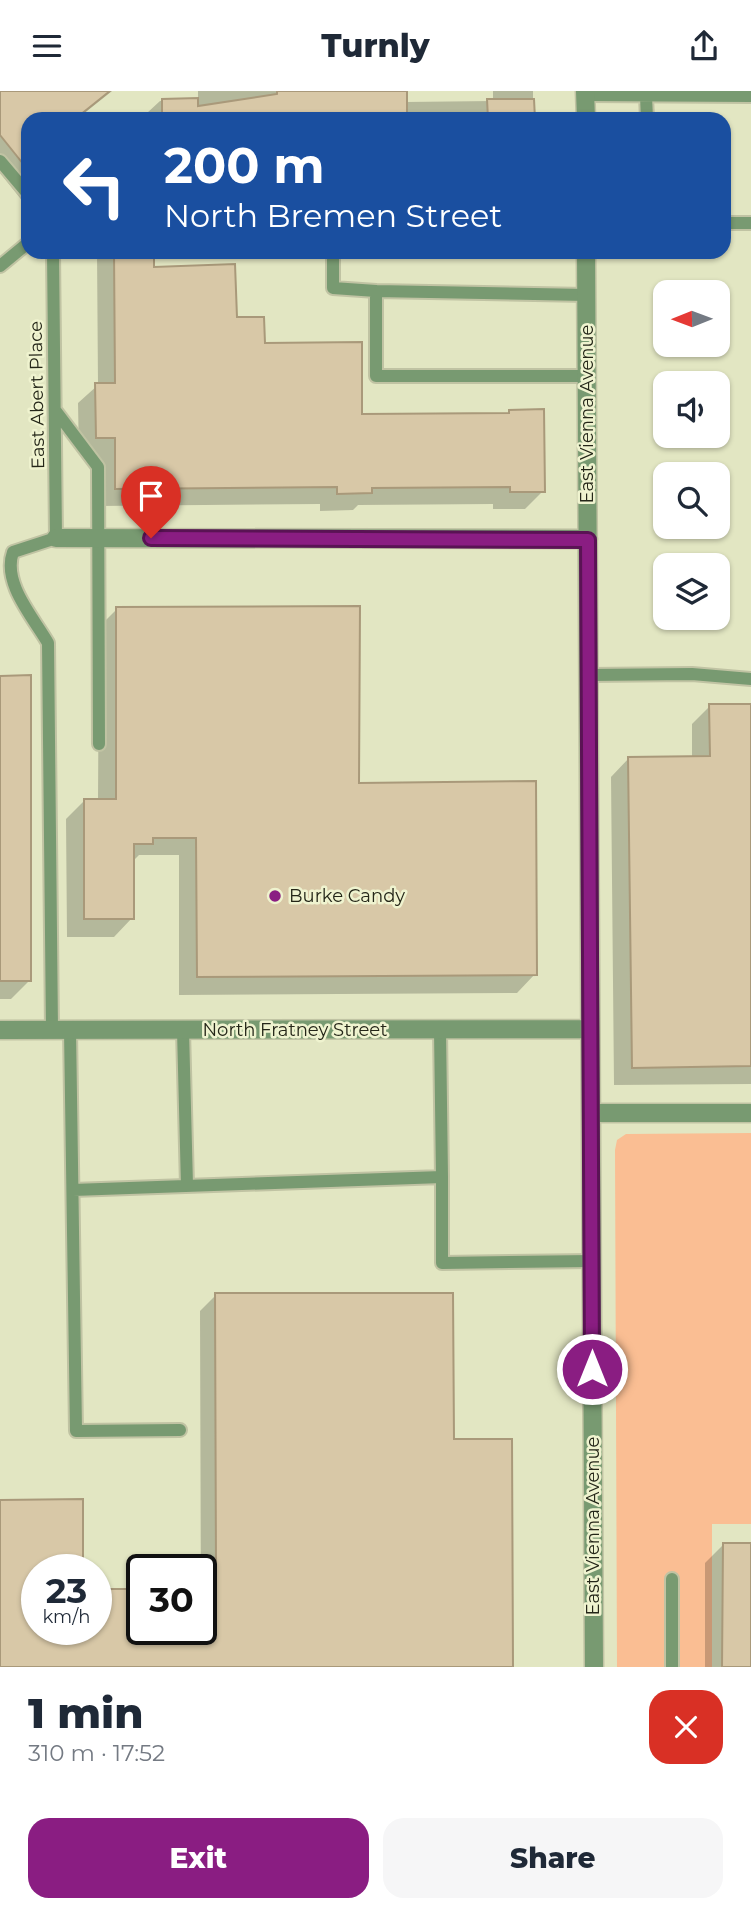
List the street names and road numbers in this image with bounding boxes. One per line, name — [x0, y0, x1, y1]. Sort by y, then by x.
street label: East Abert Place — [25, 321, 49, 469]
street label: East Vienna Avenue — [576, 324, 598, 503]
street label: North Fratney Street — [202, 1019, 388, 1041]
street label: East Vienna Avenue — [582, 1436, 604, 1615]

